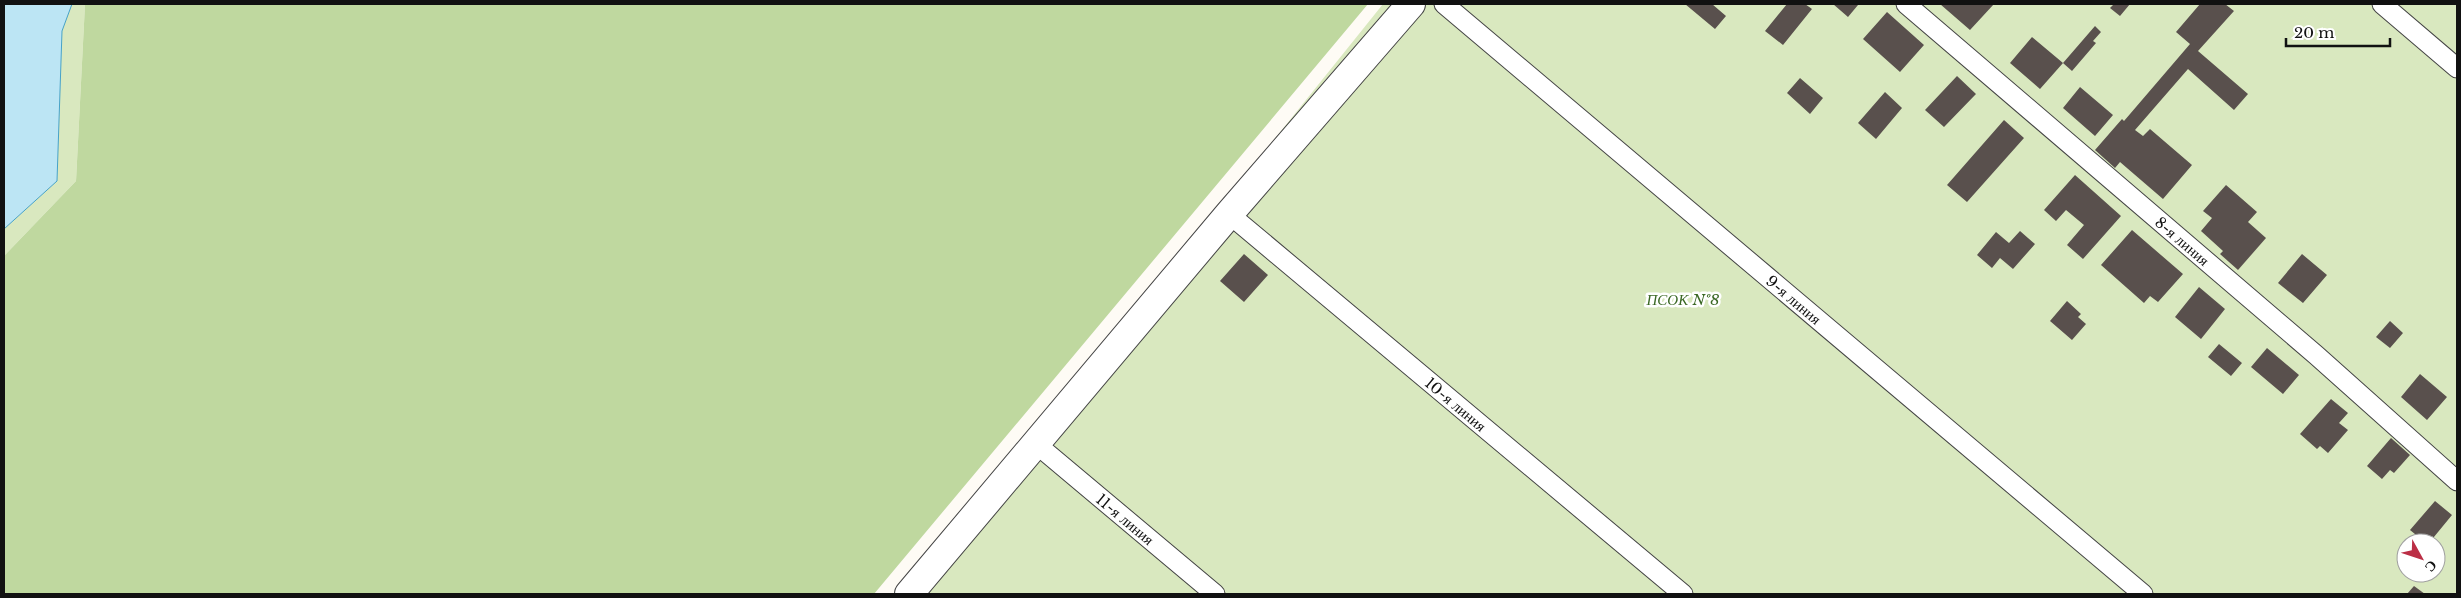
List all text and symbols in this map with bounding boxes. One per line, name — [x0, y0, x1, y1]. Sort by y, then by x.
scale bar — [2286, 15, 2390, 47]
text: 20 m — [2294, 23, 2334, 42]
street label: 8-я линия — [2151, 212, 2214, 269]
street label: 9-я линия — [1763, 271, 1826, 328]
park label: ПСОК №8 — [1645, 290, 1720, 309]
street label: 10-я линия — [1421, 373, 1491, 435]
street label: 11-я линия — [1092, 489, 1158, 549]
north arrow — [2396, 533, 2446, 583]
text: С — [2421, 557, 2441, 576]

